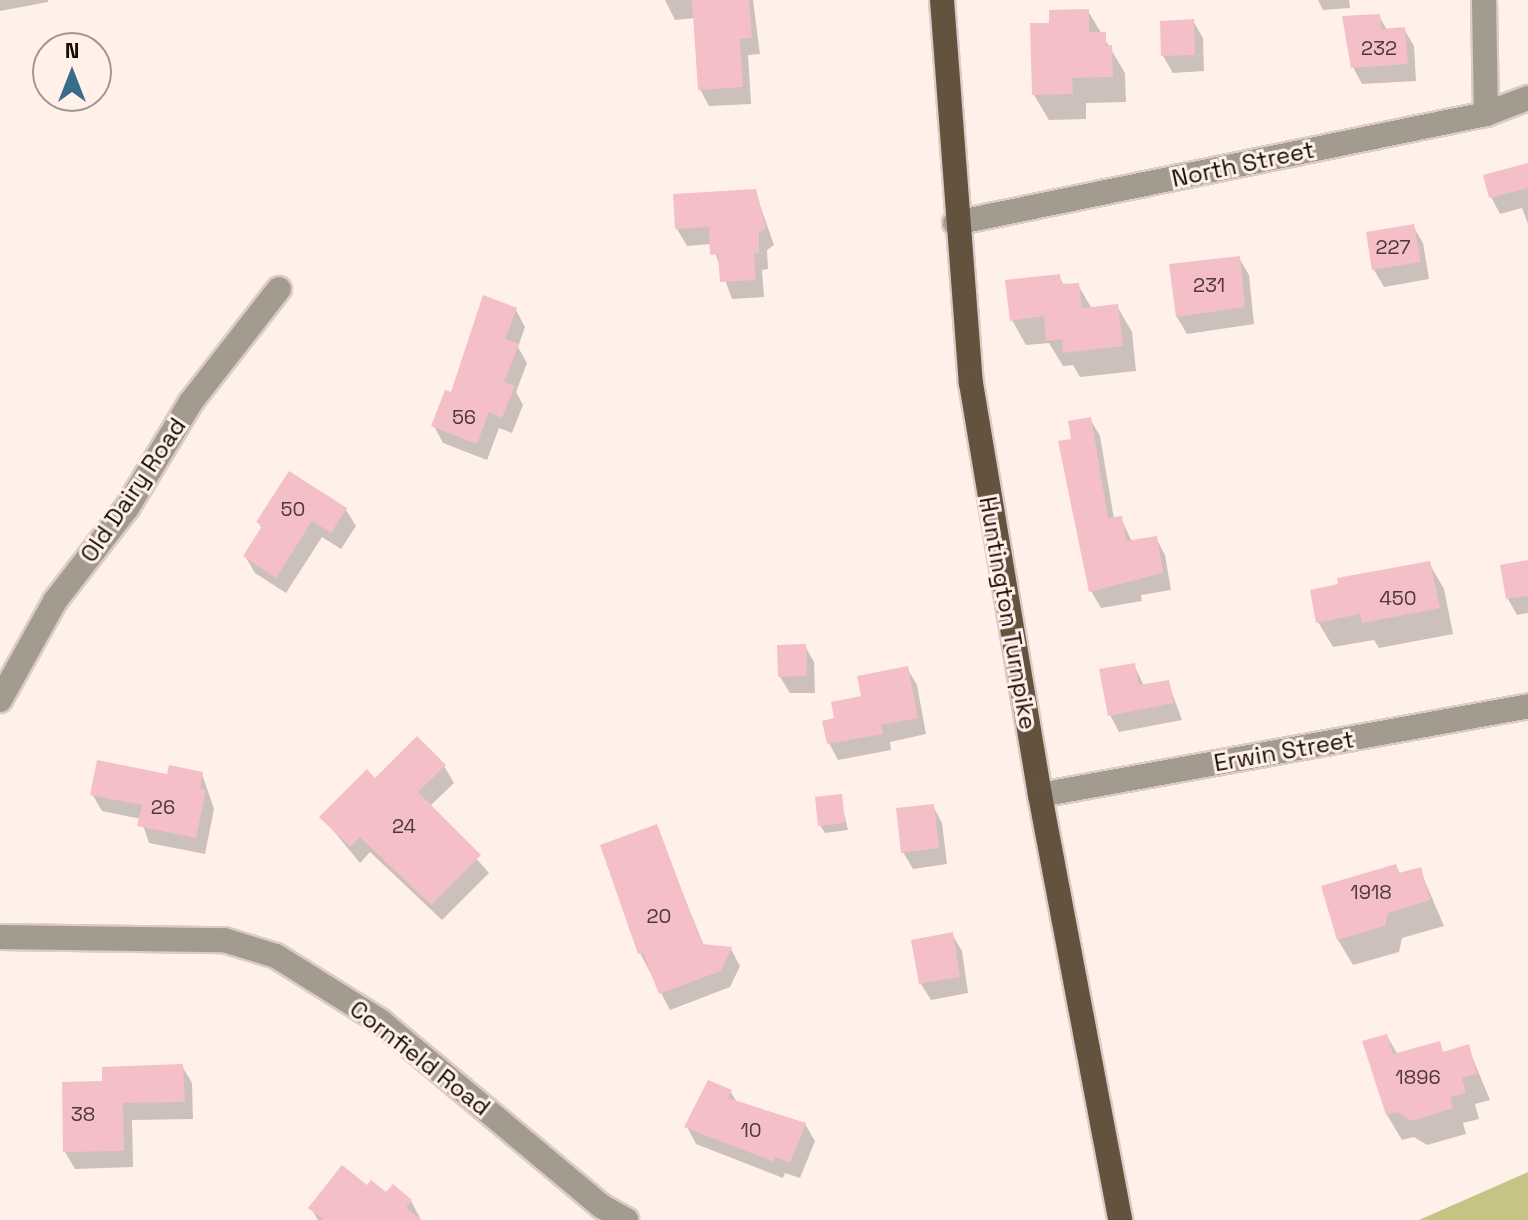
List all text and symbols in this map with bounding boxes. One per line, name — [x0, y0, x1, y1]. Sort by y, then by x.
north arrow — [32, 32, 112, 112]
text: N — [65, 36, 79, 64]
house number: 232 — [1361, 36, 1397, 60]
street label: North Street — [1169, 135, 1317, 193]
house number: 227 — [1375, 235, 1411, 259]
house number: 231 — [1193, 273, 1225, 297]
house number: 56 — [452, 405, 476, 429]
street label: Old Dairy Road — [74, 412, 192, 568]
street label: Huntington Turnpike — [973, 494, 1043, 732]
house number: 50 — [281, 497, 305, 521]
house number: 450 — [1379, 586, 1417, 610]
street label: Erwin Street — [1212, 724, 1356, 778]
house number: 26 — [151, 795, 175, 819]
house number: 24 — [392, 814, 416, 838]
house number: 1918 — [1350, 880, 1392, 904]
house number: 20 — [647, 904, 671, 928]
street label: Cornfield Road — [344, 994, 496, 1122]
house number: 1896 — [1395, 1065, 1441, 1089]
house number: 38 — [71, 1102, 95, 1126]
house number: 10 — [740, 1118, 762, 1142]

